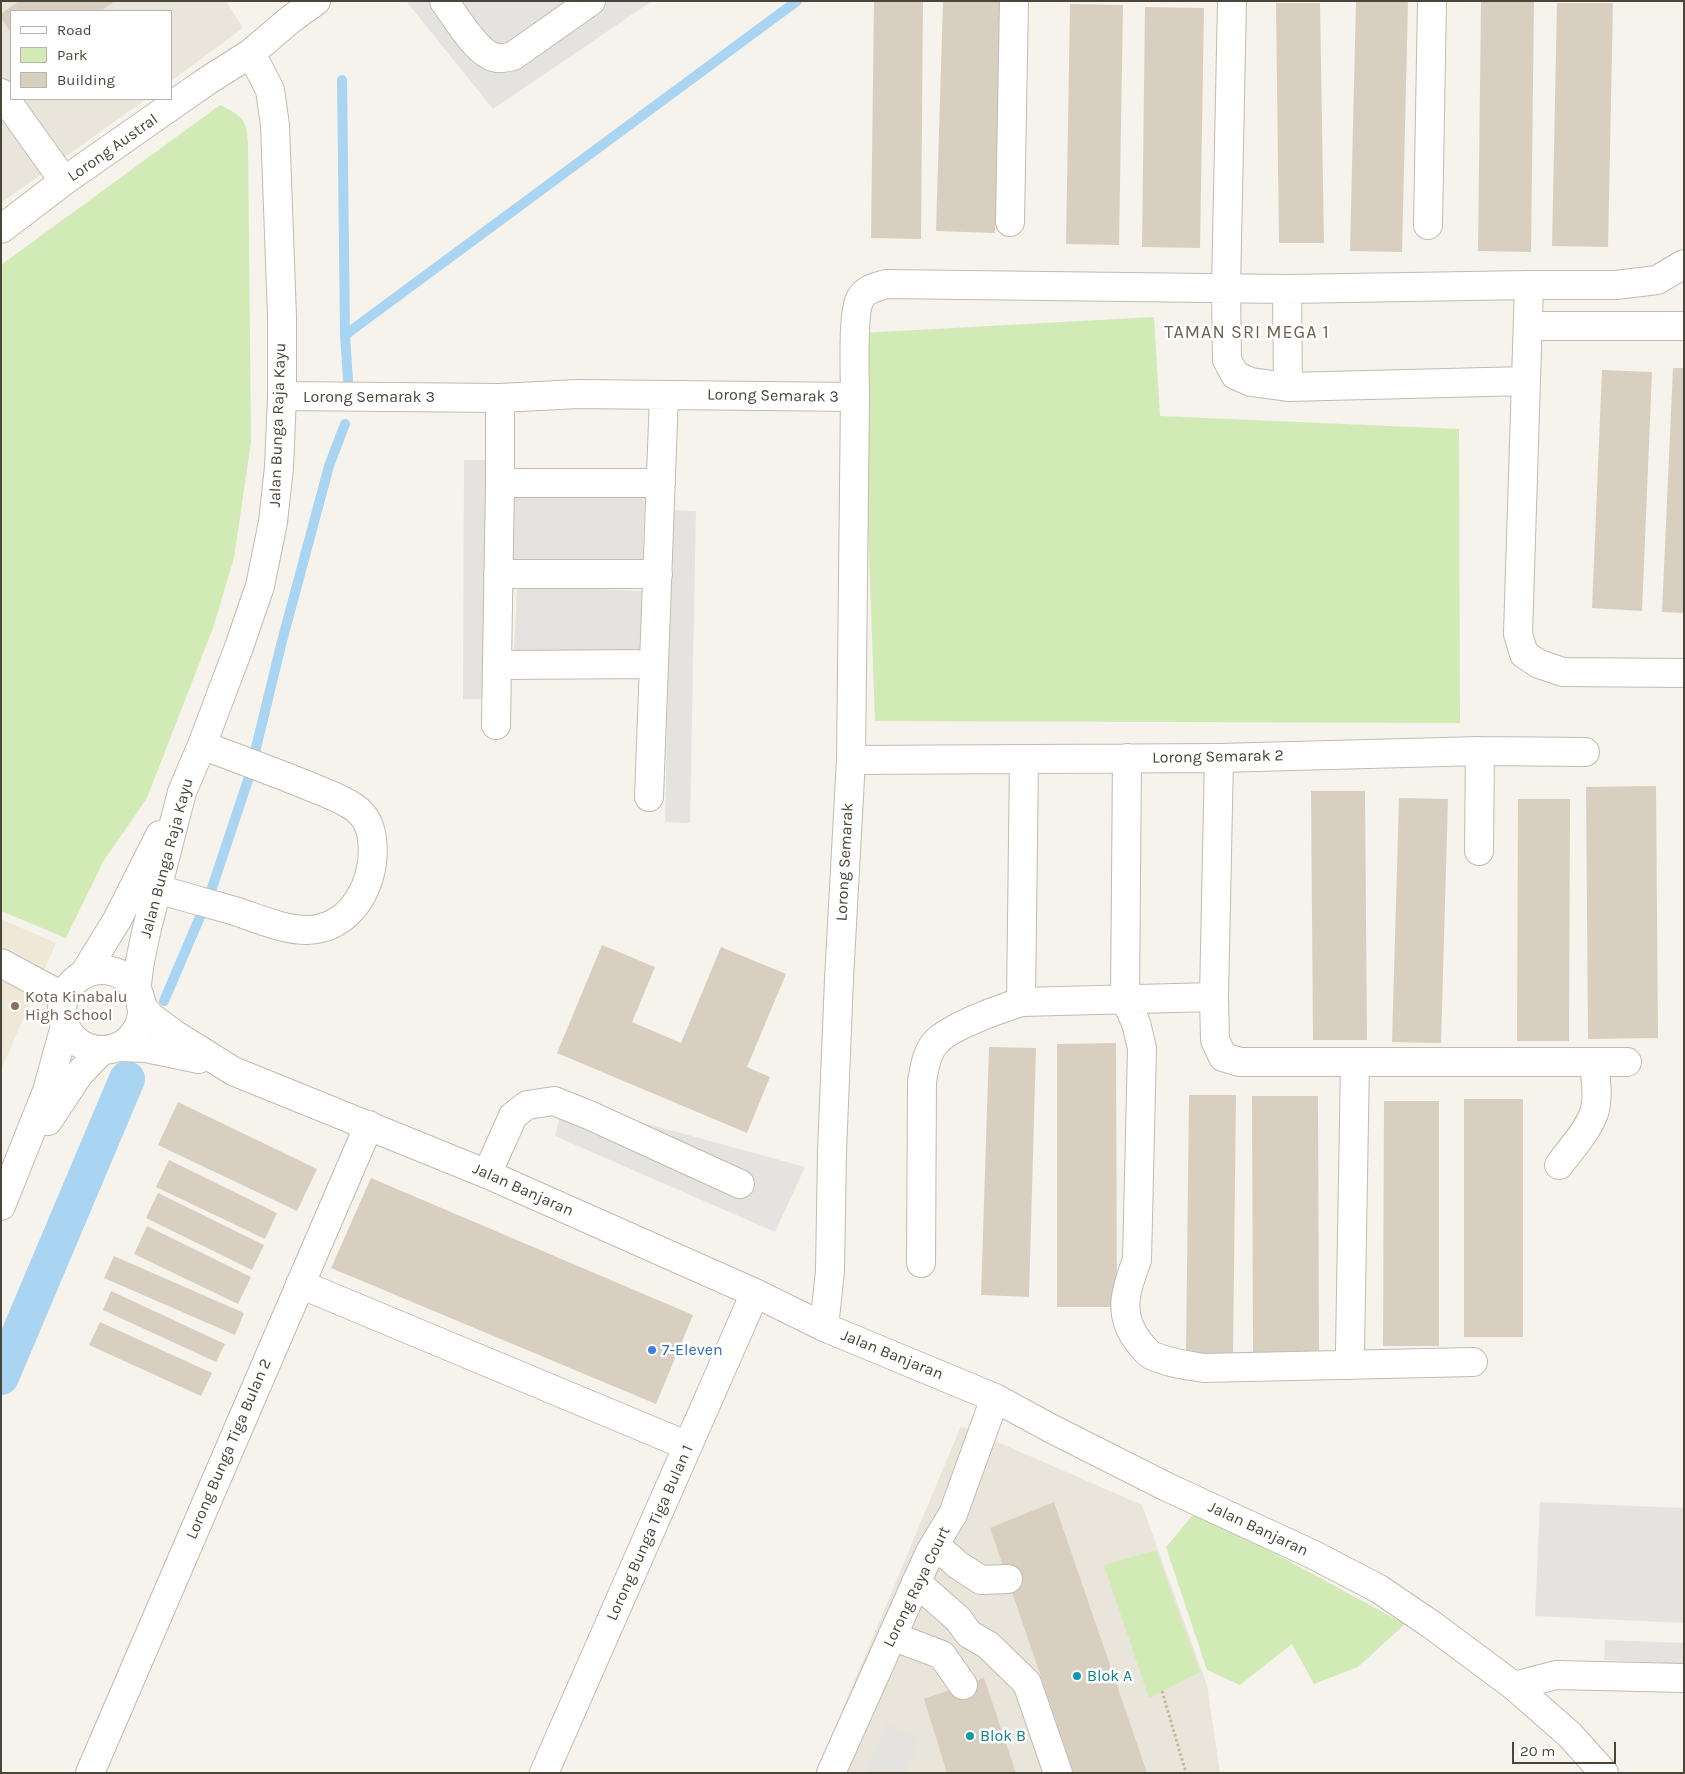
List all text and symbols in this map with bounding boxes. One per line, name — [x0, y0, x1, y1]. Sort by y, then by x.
legend — [10, 10, 172, 100]
text: Road — [57, 21, 92, 39]
text: Park — [57, 46, 87, 64]
text: Building — [57, 71, 115, 89]
street label: Lorong Austral — [64, 110, 162, 186]
district label: TAMAN SRI MEGA 1 — [1162, 322, 1332, 344]
street label: Jalan Bunga Raja Kayu — [266, 342, 290, 508]
street label: Lorong Semarak 3 — [707, 385, 839, 407]
street label: Lorong Semarak 3 — [303, 387, 435, 407]
street label: Lorong Semarak 2 — [1152, 746, 1284, 768]
street label: Jalan Bunga Raja Kayu — [136, 776, 198, 940]
street label: Lorong Semarak — [832, 802, 858, 922]
place label: Kota Kinabalu High School — [25, 987, 127, 1025]
marker: Kota Kinabalu High School — [9, 1000, 21, 1012]
street label: Jalan Banjaran — [470, 1159, 576, 1221]
street label: Jalan Banjaran — [838, 1326, 946, 1384]
place label: 7-Eleven — [662, 1340, 723, 1360]
marker: 7-Eleven — [646, 1344, 658, 1356]
street label: Lorong Bunga Tiga Bulan 2 — [182, 1356, 276, 1542]
street label: Lorong Bunga Tiga Bulan 1 — [603, 1442, 697, 1624]
street label: Jalan Banjaran — [1205, 1497, 1311, 1561]
street label: Lorong Raya Court — [879, 1523, 955, 1651]
place label: Blok A — [1087, 1666, 1132, 1686]
marker: Blok A — [1071, 1670, 1083, 1682]
place label: Blok B — [980, 1726, 1026, 1746]
marker: Blok B — [964, 1730, 976, 1742]
scale bar — [1515, 1732, 1619, 1764]
text: 20 m — [1520, 1742, 1555, 1760]

